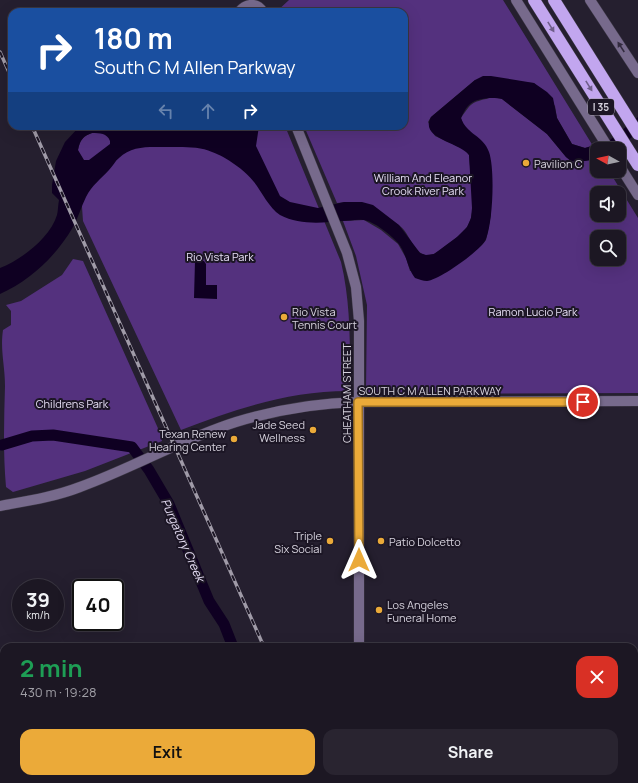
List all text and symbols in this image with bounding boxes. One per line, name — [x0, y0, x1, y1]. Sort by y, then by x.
text: 180 m — [94, 19, 173, 57]
one-way arrow — [547, 22, 555, 32]
icon: right — [28, 24, 80, 76]
one-way arrow — [617, 42, 625, 52]
text: South C M Allen Parkway — [94, 55, 296, 79]
one-way arrow — [585, 80, 592, 92]
road number: I 35 — [588, 99, 614, 115]
icon: left — [155, 100, 177, 122]
icon: ahead — [197, 100, 219, 122]
icon: right — [239, 100, 261, 122]
north arrow — [590, 142, 626, 178]
map controls — [590, 142, 626, 266]
place label: Pavilion C — [534, 156, 583, 171]
marker: Pavilion C — [521, 158, 531, 168]
park label: William And Eleanor Crook River Park — [374, 170, 472, 198]
button: sound — [590, 186, 626, 222]
button: search — [590, 230, 626, 266]
park label: Rio Vista Park — [186, 249, 254, 264]
place label: Rio Vista Tennis Court — [292, 304, 357, 332]
park label: Ramon Lucio Park — [489, 304, 578, 319]
marker: Rio Vista Tennis Court — [279, 312, 289, 322]
street label: CHEATHAM STREET — [339, 343, 354, 443]
street label: SOUTH C M ALLEN PARKWAY — [359, 383, 502, 398]
pin — [566, 385, 600, 419]
icon: arrive — [572, 391, 594, 413]
park label: Childrens Park — [36, 396, 109, 411]
place label: Jade Seed Wellness — [252, 417, 305, 445]
marker: Jade Seed Wellness — [308, 425, 318, 435]
place label: Texan Renew Hearing Center — [149, 426, 227, 454]
marker: Texan Renew Hearing Center — [229, 434, 239, 444]
water label: Purgatory Creek — [157, 496, 210, 586]
place label: Triple Six Social — [274, 528, 323, 556]
place label: Patio Dolcetto — [389, 534, 461, 549]
marker: Triple Six Social — [325, 536, 335, 546]
marker: Patio Dolcetto — [376, 536, 386, 546]
position arrow — [338, 539, 380, 581]
speed limit sign: 40 — [72, 579, 124, 631]
text: 39 — [26, 586, 50, 613]
place label: Los Angeles Funeral Home — [387, 597, 457, 625]
marker: Los Angeles Funeral Home — [374, 605, 384, 615]
text: km/h — [26, 608, 50, 622]
text: 2 min — [20, 651, 82, 684]
button: close — [576, 656, 618, 698]
text: 430 m · 19:28 — [20, 683, 97, 701]
button: Exit — [20, 729, 315, 775]
button: Share — [323, 729, 618, 775]

